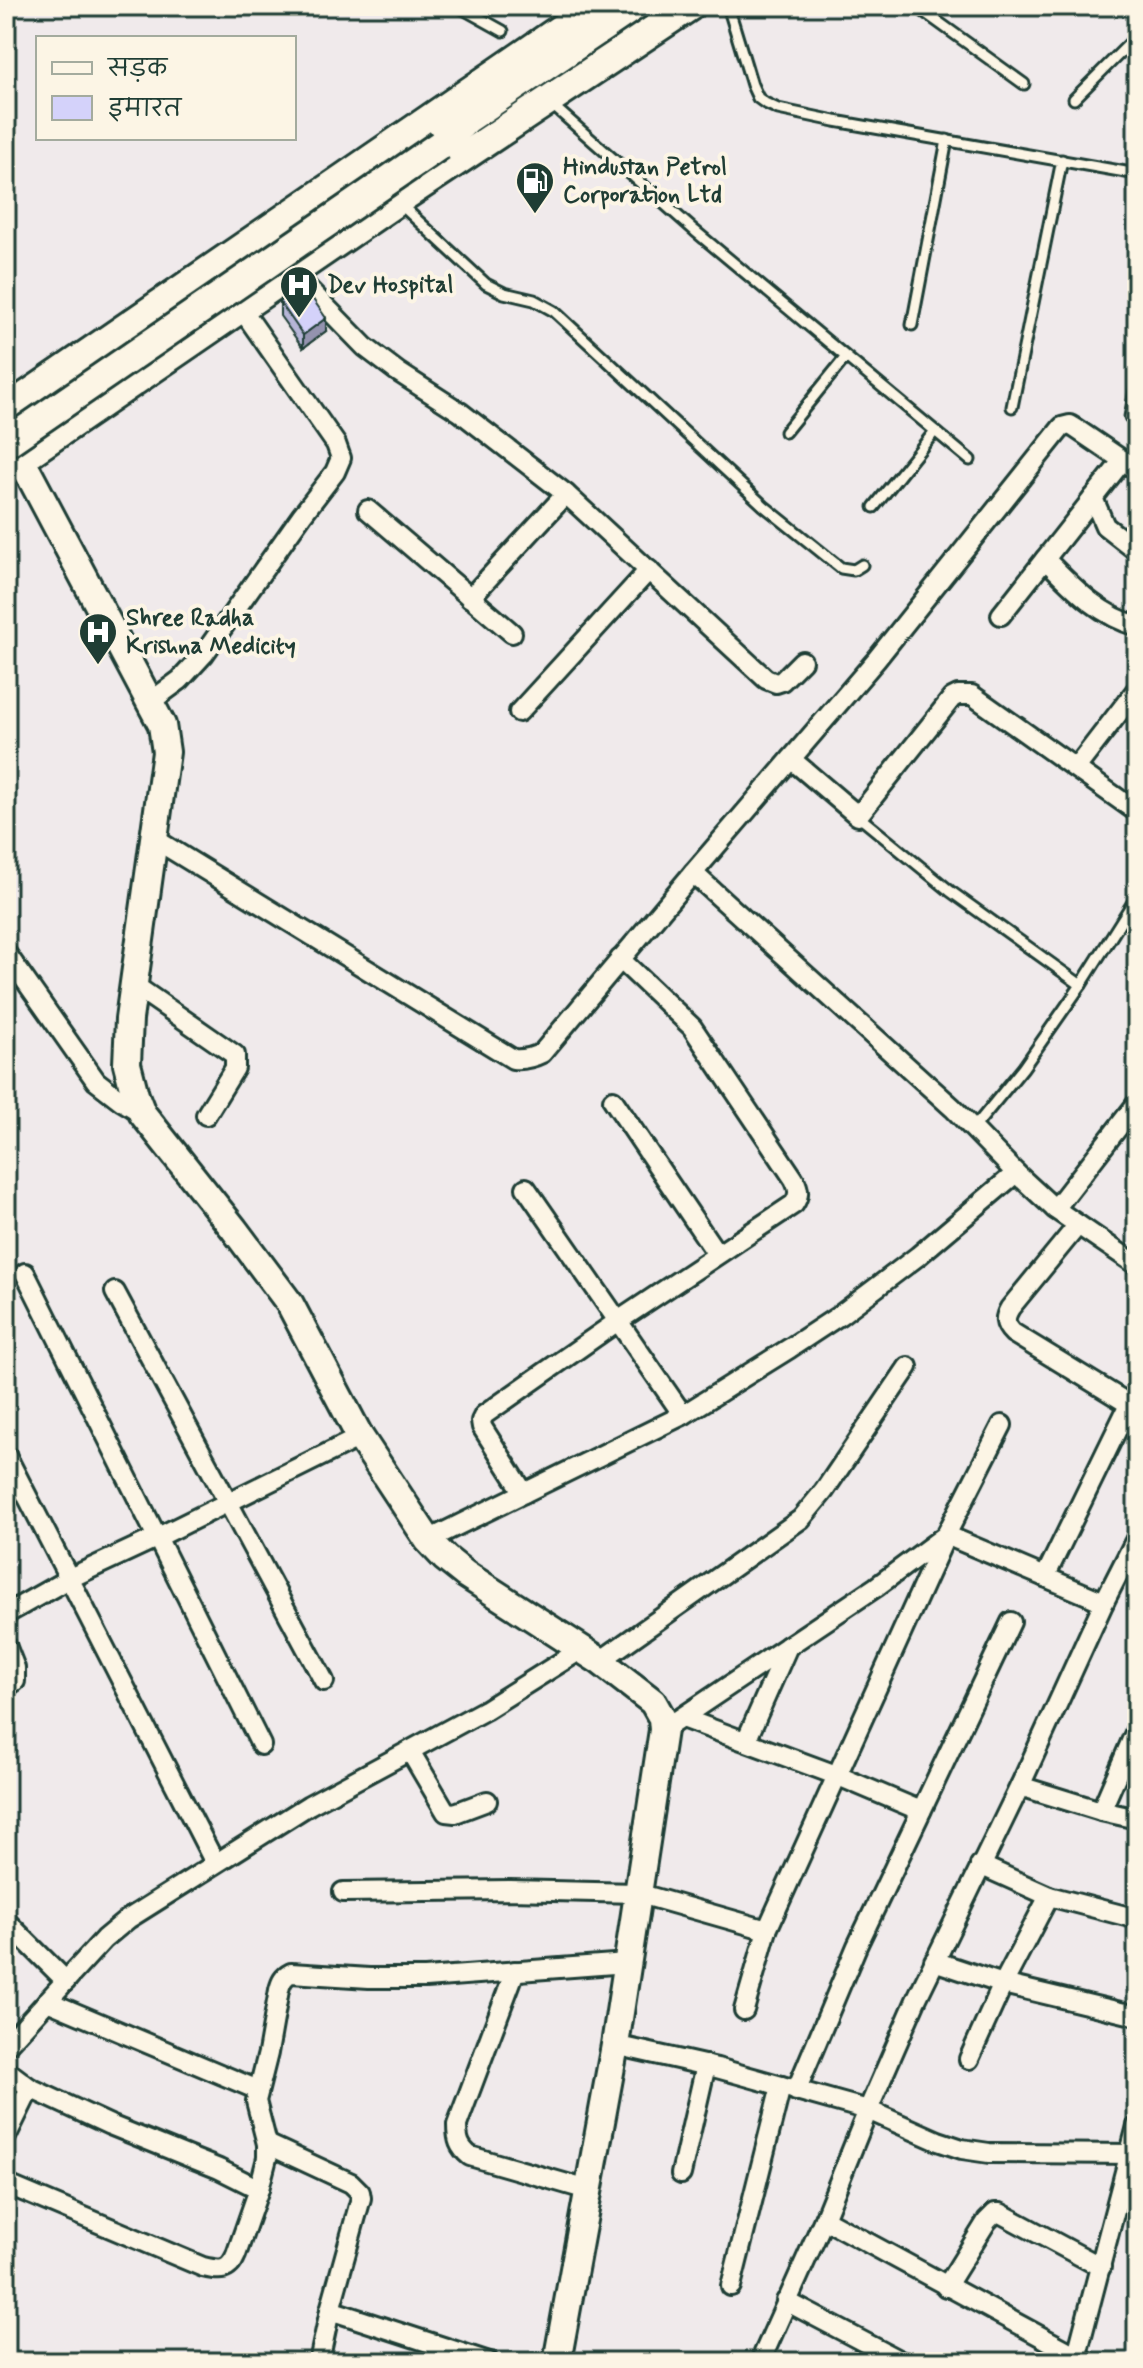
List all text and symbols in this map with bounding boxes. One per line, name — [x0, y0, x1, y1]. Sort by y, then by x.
legend — [36, 36, 296, 140]
text: सड़क — [106, 54, 169, 85]
text: इमारत — [108, 94, 183, 125]
place label: Hindustan Petrol Corporation Ltd — [563, 152, 727, 211]
fuel station icon: Hindustan Petrol Corporation Ltd — [514, 160, 556, 215]
hospital icon: Dev Hospital — [278, 264, 320, 319]
place label: Dev Hospital — [327, 270, 454, 301]
place label: Shree Radha Krishna Medicity — [126, 603, 296, 662]
hospital icon: Shree Radha Krishna Medicity — [77, 611, 119, 666]

